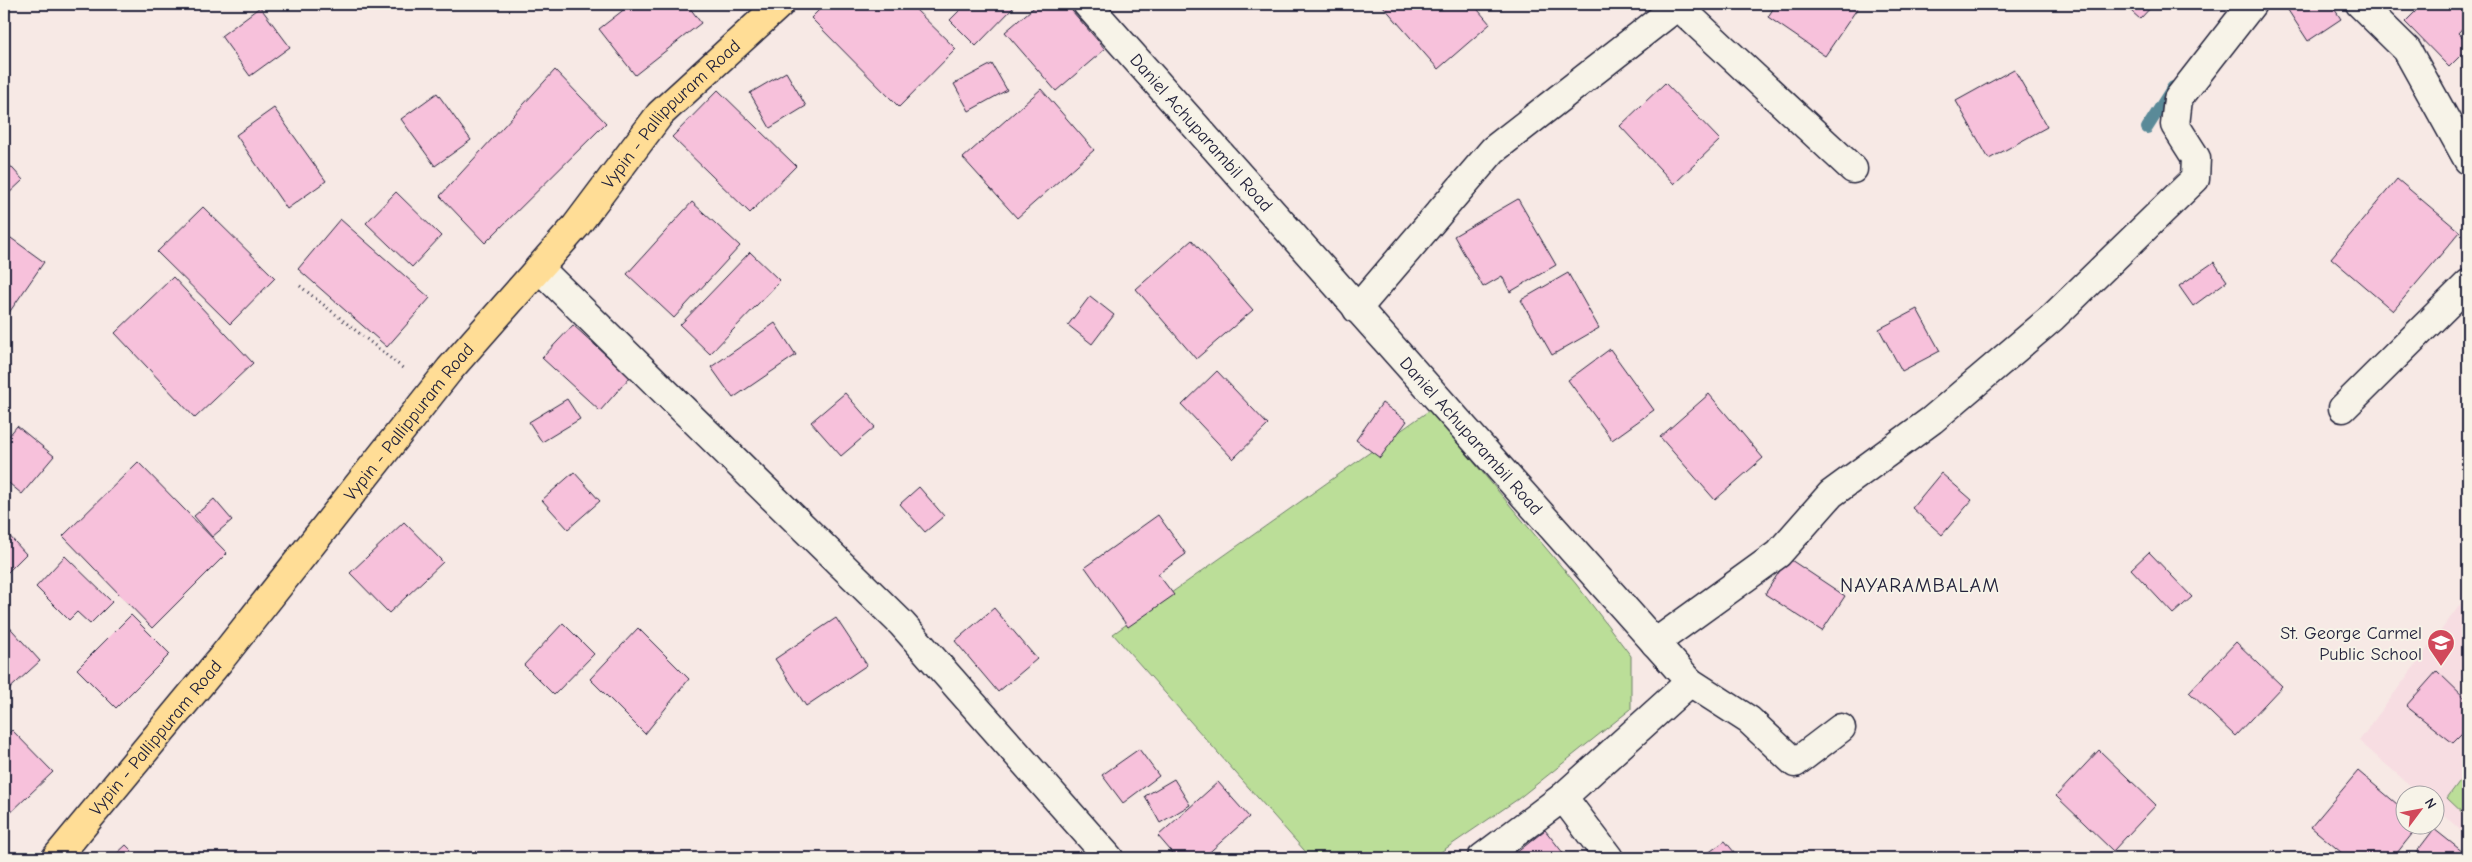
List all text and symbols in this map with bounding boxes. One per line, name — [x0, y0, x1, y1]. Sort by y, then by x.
street label: Vypin - Pallippuram Road — [598, 36, 745, 193]
street label: Daniel Achuparambil Road — [1125, 50, 1277, 216]
street label: Vypin - Pallippuram Road — [340, 339, 479, 505]
street label: Daniel Achuparambil Road — [1395, 353, 1546, 519]
district label: NAYARAMBALAM — [1840, 574, 2000, 597]
place label: St. George Carmel Public School — [2280, 623, 2422, 665]
school or university icon: St. George Carmel Public School — [2426, 628, 2456, 667]
street label: Vypin - Pallippuram Road — [85, 656, 226, 820]
north arrow — [2394, 784, 2444, 834]
text: N — [2421, 795, 2440, 812]

